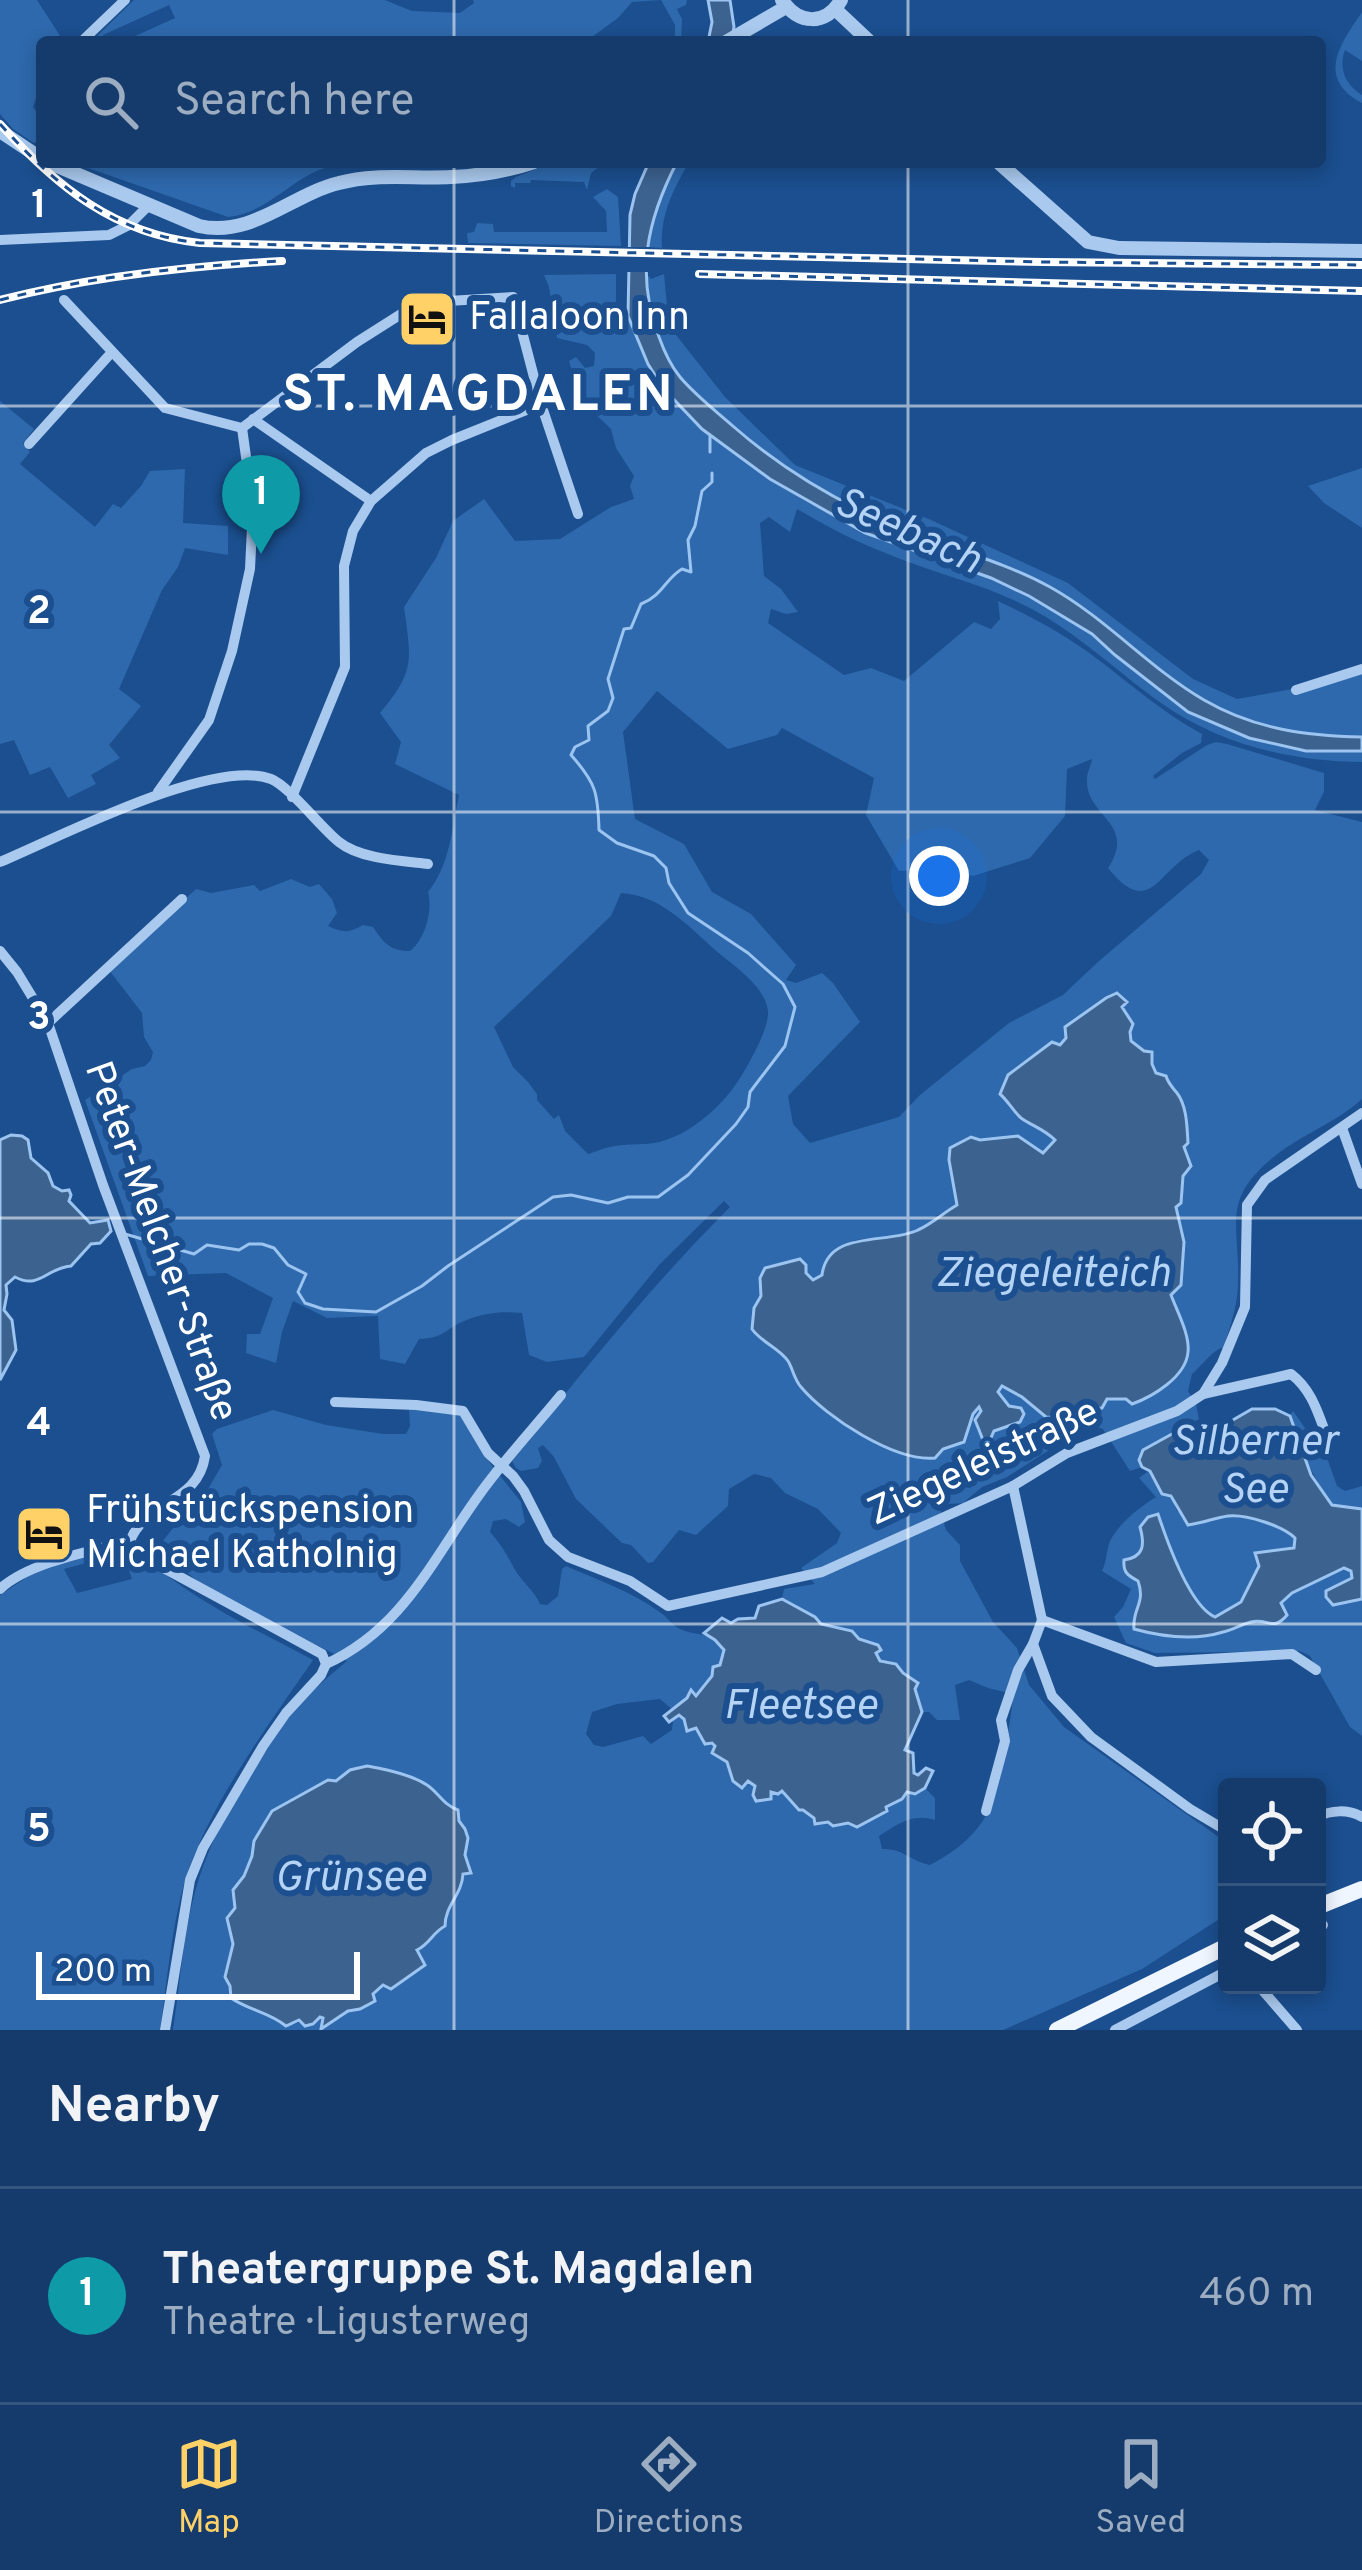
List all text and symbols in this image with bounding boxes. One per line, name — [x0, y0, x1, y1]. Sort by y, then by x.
search box — [36, 36, 1326, 168]
icon: search — [78, 69, 144, 135]
text: Search here — [174, 74, 414, 131]
text: 1 — [31, 183, 47, 232]
hotel icon: Fallaloon Inn — [396, 288, 458, 350]
place label: Fallaloon Inn — [469, 295, 690, 344]
district label: ST. MAGDALEN — [282, 365, 676, 430]
pin: 1 — [222, 455, 300, 554]
water label: Seebach — [825, 477, 989, 589]
text: 2 — [27, 589, 51, 638]
your location — [909, 846, 969, 906]
text: 3 — [27, 995, 51, 1044]
street label: Peter-Melcher-Straße — [71, 1055, 247, 1429]
water label: Ziegeleiteich — [936, 1249, 1171, 1302]
street label: Ziegeleistraße — [861, 1389, 1107, 1539]
text: 4 — [26, 1401, 52, 1450]
water label: Silberner See — [1171, 1417, 1340, 1518]
place label: Frühstückspension Michael Katholnig — [86, 1488, 414, 1582]
hotel icon: Frühstückspension Michael Katholnig — [13, 1503, 75, 1565]
water label: Fleetsee — [723, 1681, 878, 1734]
map controls — [1218, 1778, 1326, 1994]
button: locate — [1218, 1778, 1326, 1886]
text: 5 — [27, 1807, 51, 1856]
water label: Grünsee — [274, 1853, 427, 1906]
button: layers — [1218, 1886, 1326, 1994]
scale bar — [36, 1946, 360, 1999]
text: 200 m — [54, 1952, 152, 1994]
text: Nearby — [48, 2076, 220, 2141]
text: Theatergruppe St. Magdalen — [162, 2243, 755, 2300]
text: 1 — [79, 2271, 95, 2320]
text: 460 m — [1199, 2271, 1314, 2320]
text: Theatre · Ligusterweg — [162, 2300, 530, 2349]
tab: Map — [176, 2431, 242, 2545]
tab: Directions — [594, 2431, 744, 2545]
tab: Saved — [1095, 2431, 1186, 2545]

